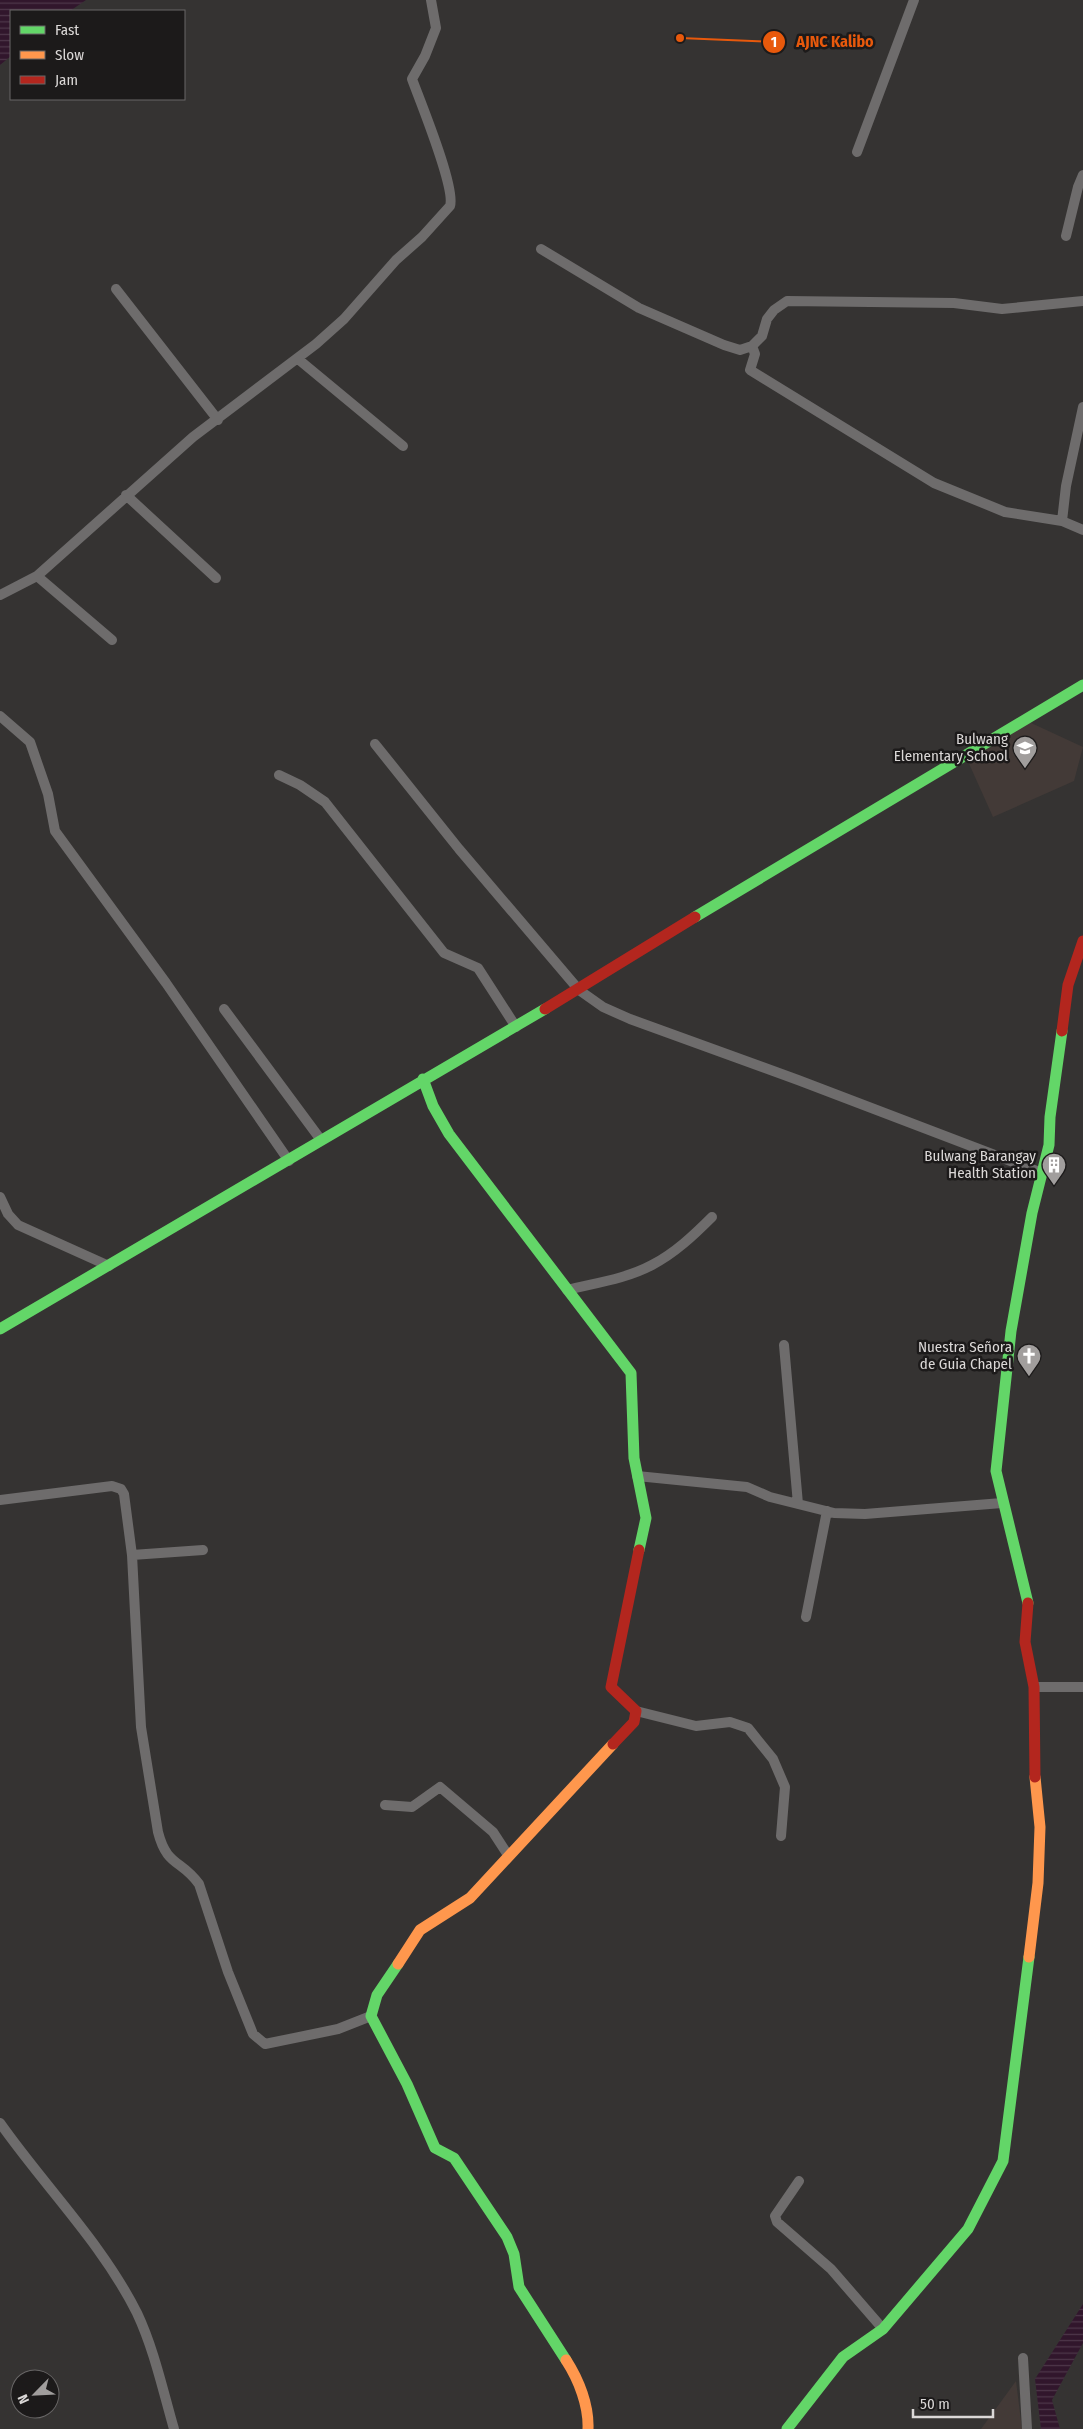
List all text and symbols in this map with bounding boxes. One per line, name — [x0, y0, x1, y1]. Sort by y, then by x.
legend — [10, 10, 185, 100]
text: Fast — [55, 21, 79, 39]
callout: AJNC Kalibo — [761, 26, 884, 57]
text: AJNC Kalibo — [795, 32, 874, 51]
text: 1 — [771, 33, 777, 51]
text: Slow — [55, 46, 84, 64]
text: Jam — [55, 71, 78, 89]
place label: Bulwang Elementary School — [894, 730, 1008, 765]
school or university icon: Bulwang Elementary School — [1012, 735, 1038, 769]
place label: Bulwang Barangay Health Station — [924, 1147, 1036, 1182]
building icon: Bulwang Barangay Health Station — [1041, 1152, 1067, 1186]
place label: Nuestra Señora de Guia Chapel — [918, 1338, 1012, 1373]
church icon: Nuestra Señora de Guia Chapel — [1016, 1343, 1042, 1377]
north arrow — [10, 2369, 60, 2419]
scale bar — [913, 2386, 993, 2418]
text: N — [14, 2392, 33, 2406]
text: 50 m — [920, 2395, 950, 2413]

